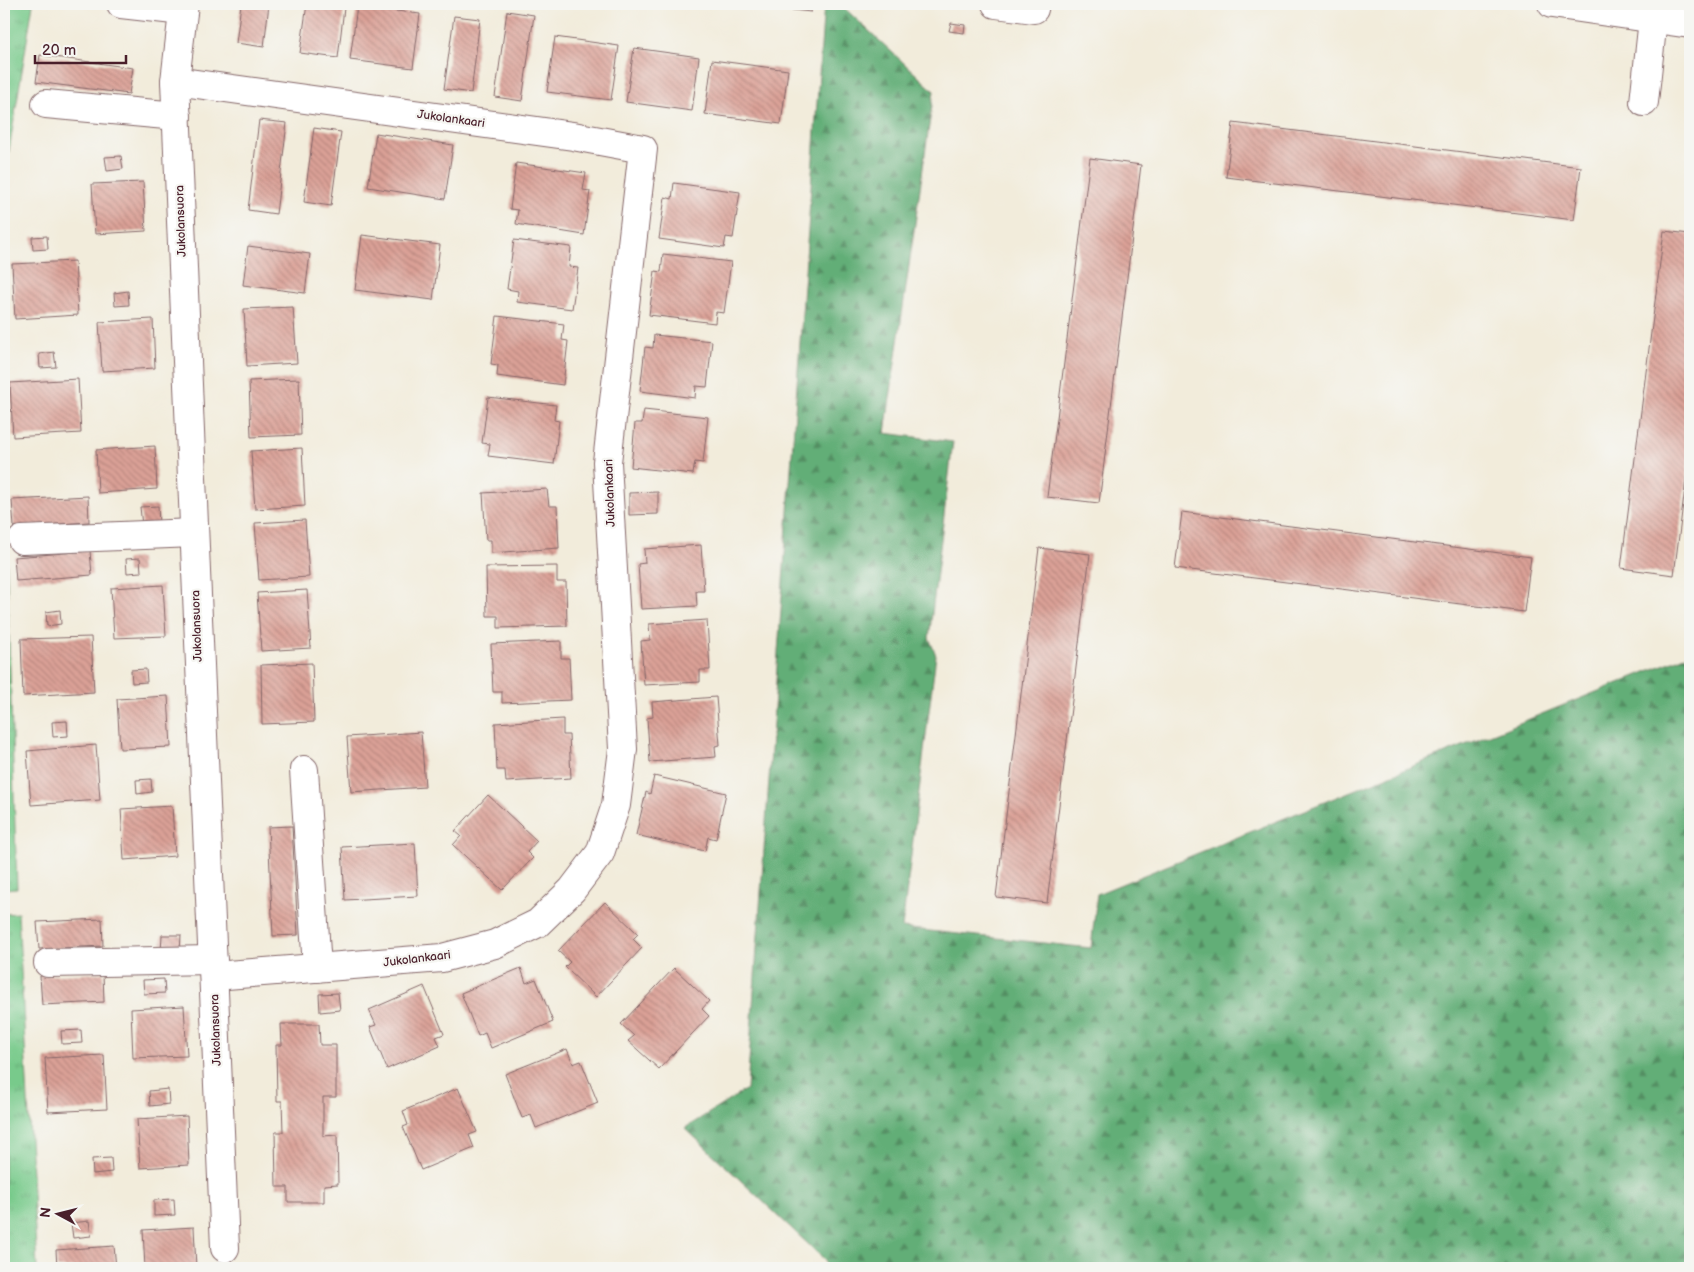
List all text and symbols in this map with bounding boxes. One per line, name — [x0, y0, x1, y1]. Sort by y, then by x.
scale bar — [35, 32, 126, 64]
text: 20 m — [42, 41, 76, 60]
street label: Jukolankaari — [416, 107, 486, 131]
street label: Jukolansuora — [172, 185, 190, 257]
street label: Jukolankaari — [601, 459, 619, 527]
street label: Jukolansuora — [188, 590, 206, 662]
street label: Jukolankaari — [382, 947, 452, 971]
street label: Jukolansuora — [207, 994, 225, 1066]
north arrow — [32, 1190, 82, 1240]
text: N — [37, 1206, 55, 1219]

